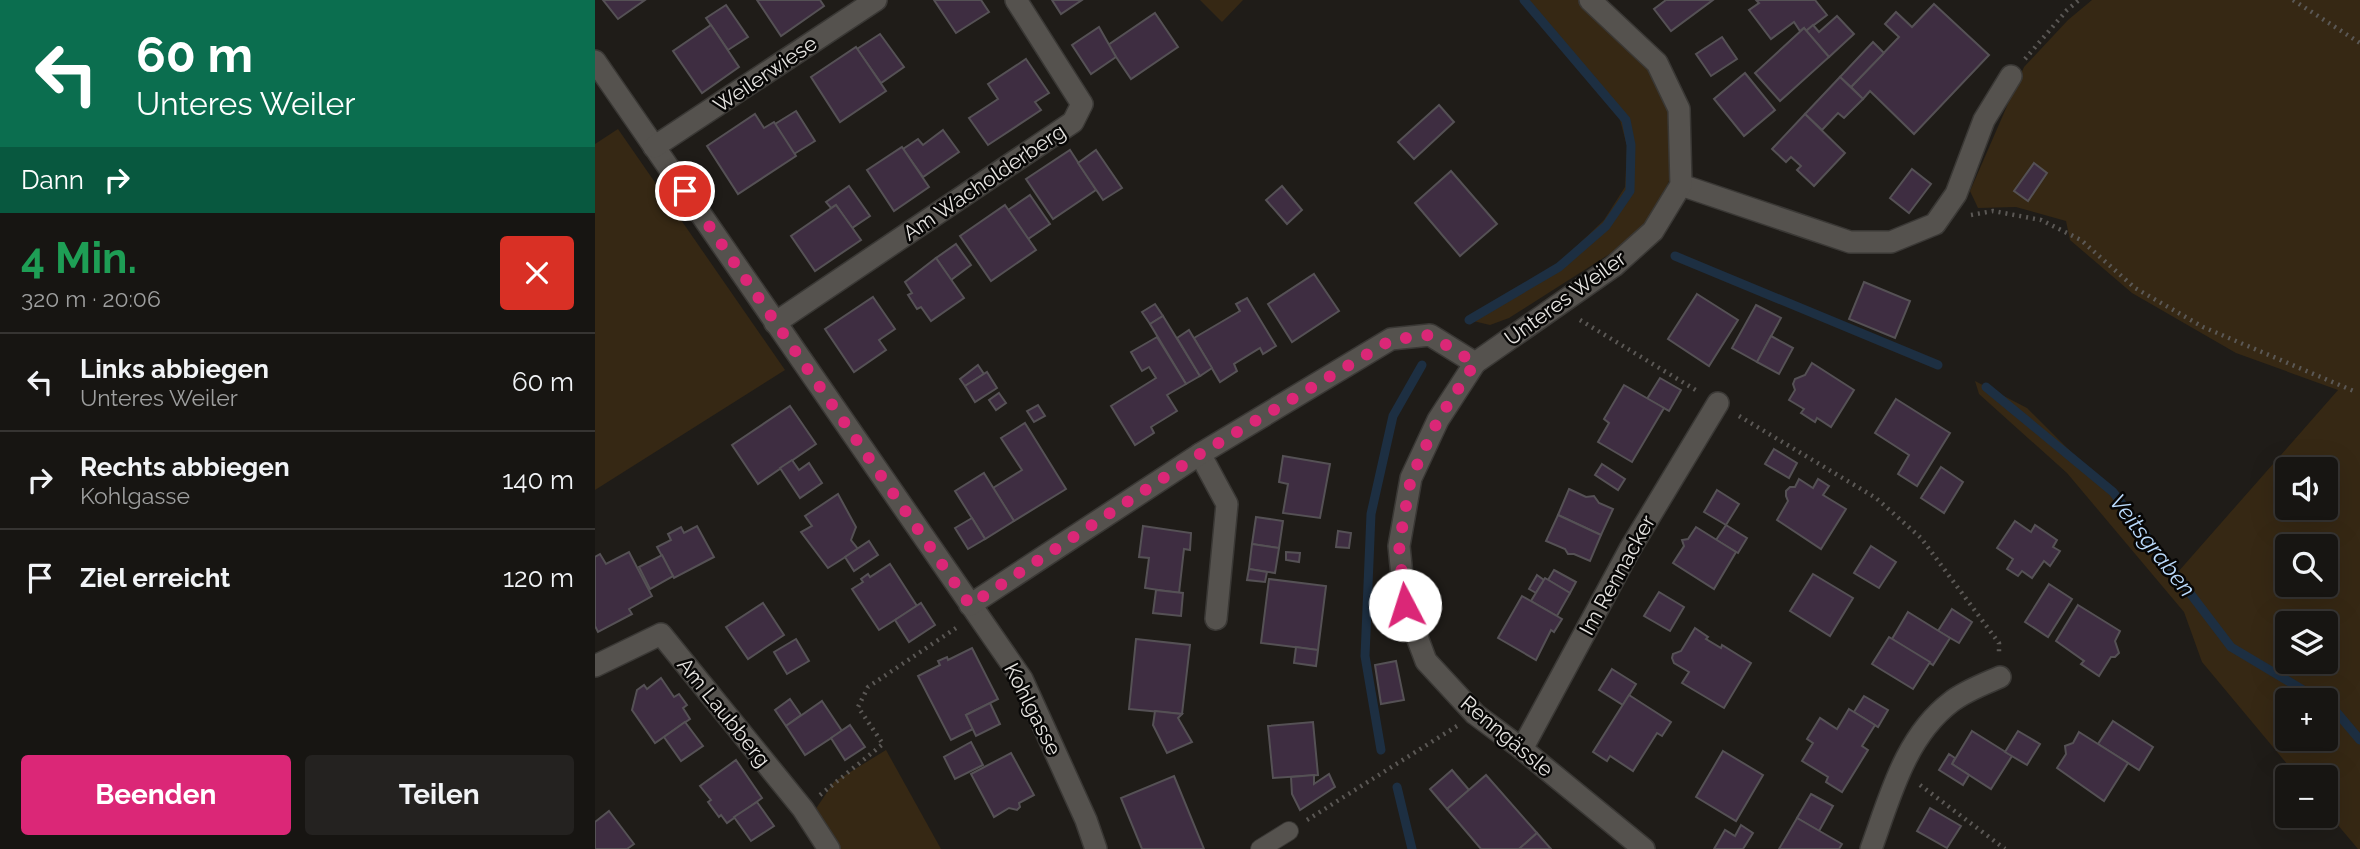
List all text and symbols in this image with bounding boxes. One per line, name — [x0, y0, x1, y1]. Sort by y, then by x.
text: 60 m — [136, 26, 253, 83]
icon: left — [21, 28, 112, 119]
street label: Weilerwiese — [709, 30, 821, 118]
text: Unteres Weiler — [136, 85, 356, 122]
street label: Am Wacholderberg — [898, 118, 1070, 246]
icon: right — [98, 161, 136, 199]
pin — [655, 161, 715, 221]
text: Dann — [21, 165, 84, 195]
icon: arrive — [666, 172, 704, 210]
text: 4 Min. — [21, 234, 137, 283]
button: close — [500, 236, 574, 310]
street label: Unteres Weiler — [1499, 245, 1631, 350]
text: 320 m · 20:06 — [21, 285, 161, 312]
text: Links abbiegen — [80, 354, 269, 384]
icon: left — [21, 363, 59, 401]
text: 60 m — [512, 367, 574, 397]
text: Unteres Weiler — [80, 384, 238, 411]
text: Rechts abbiegen — [80, 452, 290, 482]
map controls — [2275, 457, 2338, 828]
button: sound — [2275, 457, 2338, 520]
icon: right — [21, 461, 59, 499]
text: 140 m — [502, 465, 574, 495]
text: Kohlgasse — [80, 482, 190, 509]
water label: Veitsgraben — [2105, 488, 2201, 602]
street label: Im Rennacker — [1574, 510, 1661, 639]
button: search — [2275, 534, 2338, 597]
icon: arrive — [21, 559, 59, 597]
text: Ziel erreicht — [80, 563, 230, 593]
text: 120 m — [503, 563, 574, 593]
position arrow — [1368, 568, 1442, 642]
button: layers — [2275, 611, 2338, 674]
street label: Am Laubberg — [672, 652, 776, 772]
street label: Kohlgasse — [999, 659, 1067, 759]
button: + — [2275, 688, 2338, 751]
street label: Renngässle — [1456, 690, 1558, 782]
button: Beenden — [21, 755, 291, 835]
button: Teilen — [305, 755, 574, 835]
button: − — [2275, 765, 2338, 828]

